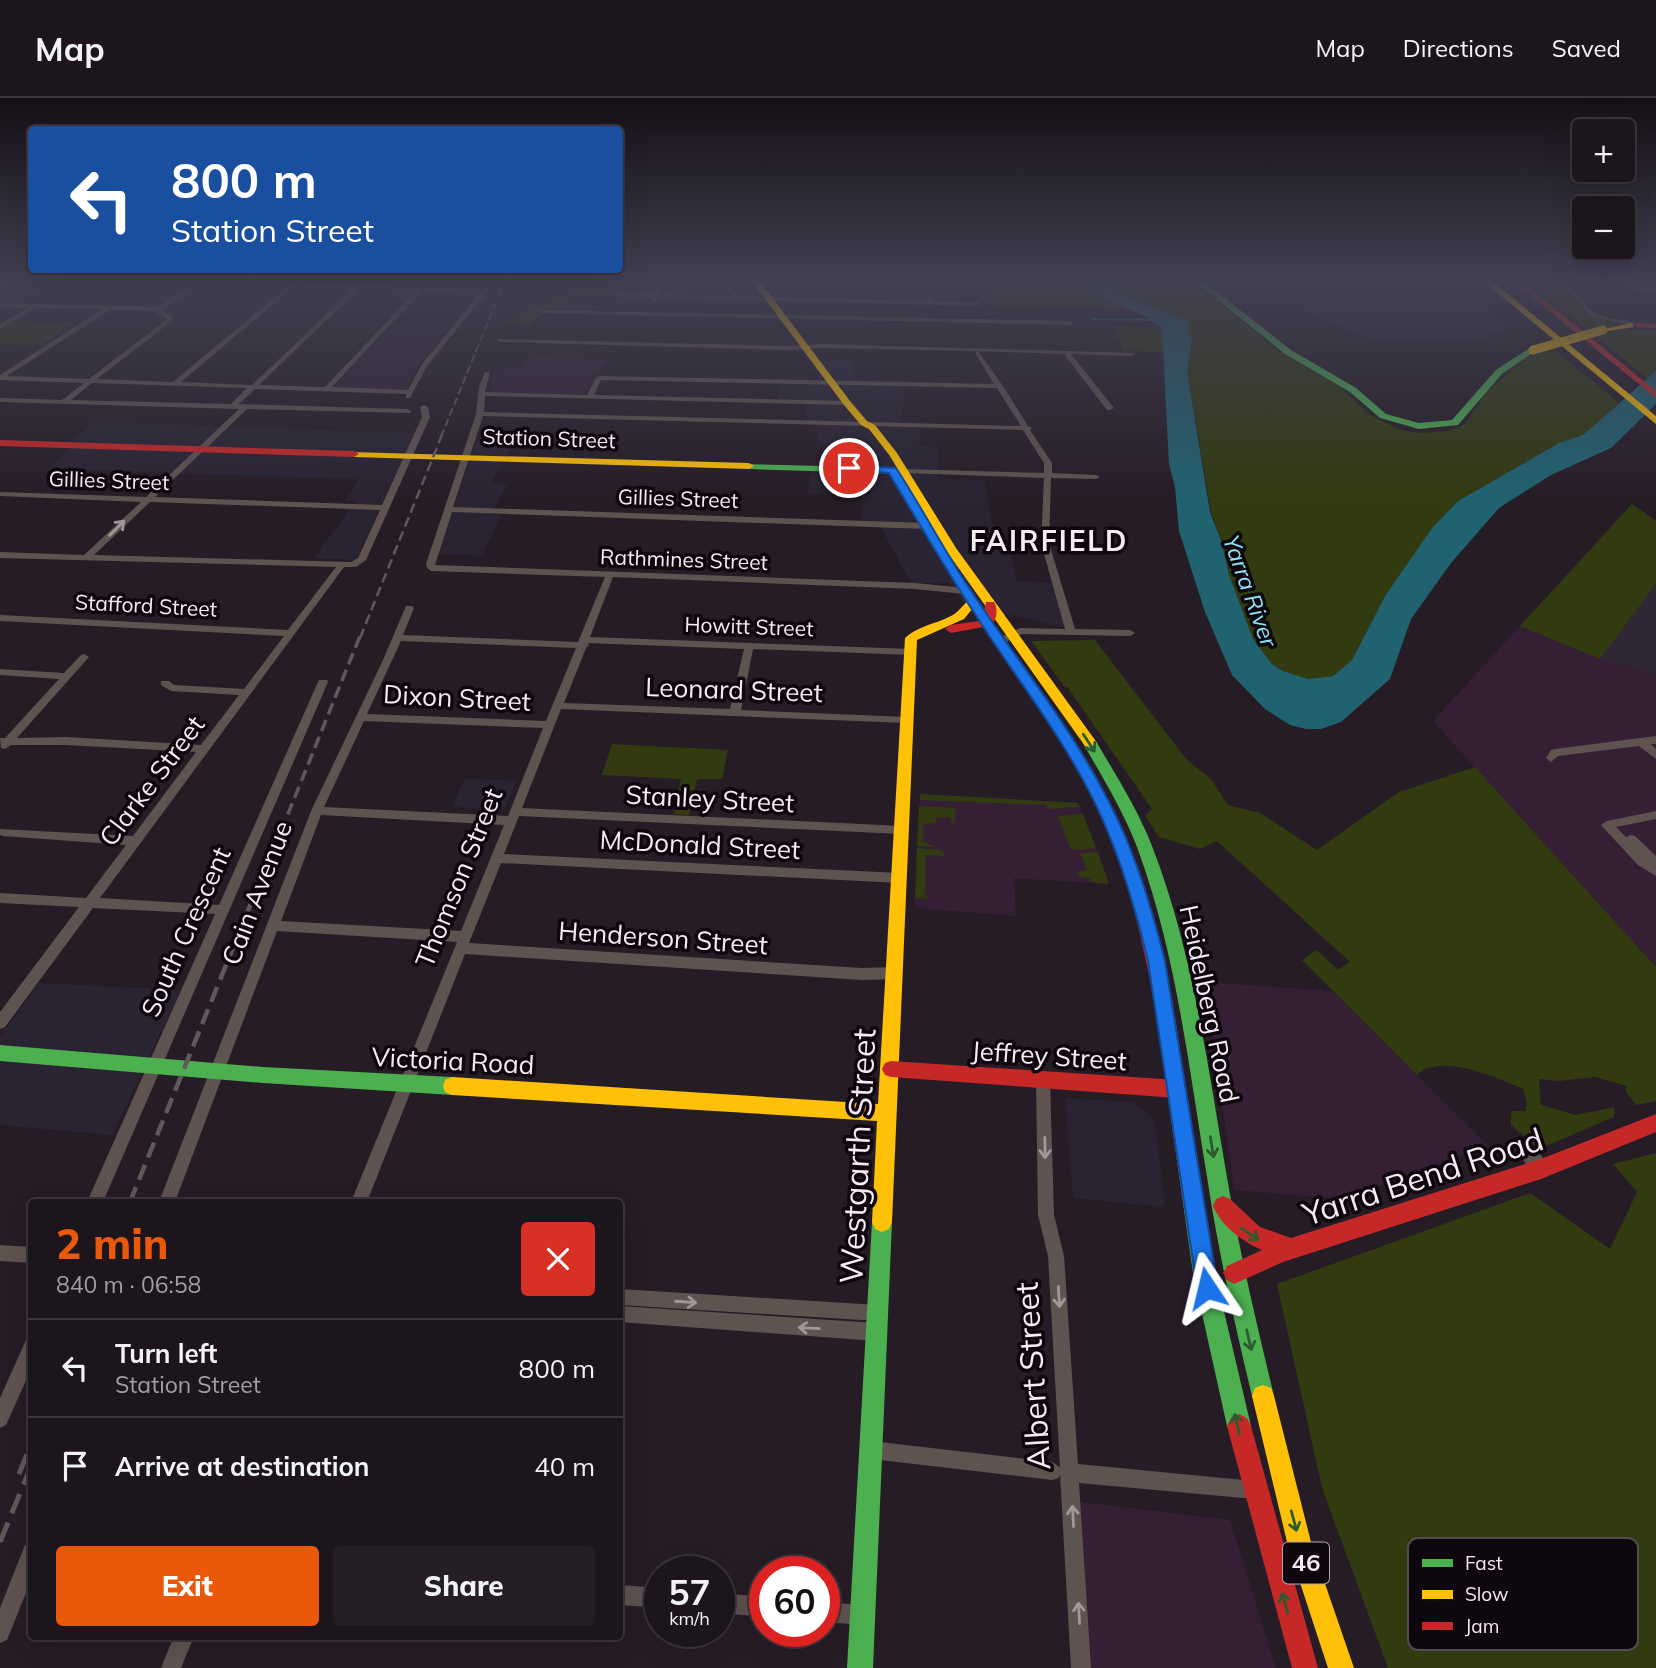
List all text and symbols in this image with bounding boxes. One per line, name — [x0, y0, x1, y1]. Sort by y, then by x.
text: Map — [35, 28, 105, 69]
text: Map — [1315, 33, 1365, 63]
text: Directions — [1403, 33, 1514, 63]
text: Saved — [1552, 33, 1621, 63]
map controls — [1572, 119, 1635, 259]
button: + — [1572, 119, 1635, 182]
text: 800 m — [171, 149, 317, 210]
icon: left — [56, 154, 147, 245]
button: − — [1572, 196, 1635, 259]
text: Station Street — [171, 210, 374, 250]
street label: Station Street — [482, 423, 616, 453]
pin — [819, 438, 879, 498]
icon: arrive — [830, 449, 868, 487]
street label: Gillies Street — [48, 465, 170, 495]
street label: Gillies Street — [617, 483, 739, 513]
one-way arrow — [108, 520, 125, 537]
district label: FAIRFIELD — [970, 523, 1128, 558]
water label: Yarra River — [1217, 531, 1285, 652]
street label: Rathmines Street — [600, 543, 768, 575]
street label: Stafford Street — [74, 588, 218, 622]
street label: Howitt Street — [684, 611, 814, 641]
street label: Leonard Street — [645, 670, 823, 709]
street label: Dixon Street — [382, 677, 532, 718]
street label: Clarke Street — [92, 709, 211, 852]
one-way arrow — [1082, 732, 1096, 752]
street label: Stanley Street — [625, 778, 795, 819]
street label: Thomson Street — [408, 783, 509, 972]
street label: Cain Avenue — [214, 816, 299, 970]
street label: McDonald Street — [599, 823, 801, 866]
street label: South Crescent — [133, 842, 238, 1022]
street label: Heidelberg Road — [1172, 902, 1247, 1106]
street label: Henderson Street — [557, 914, 769, 961]
street label: Westgarth Street — [830, 1027, 884, 1285]
street label: Jeffrey Street — [970, 1034, 1128, 1077]
street label: Victoria Road — [371, 1040, 535, 1081]
street label: Yarra Bend Road — [1296, 1118, 1548, 1234]
one-way arrow — [1206, 1135, 1219, 1158]
one-way arrow — [1038, 1137, 1051, 1160]
text: 2 min — [56, 1217, 169, 1270]
button: close — [521, 1222, 595, 1296]
one-way arrow — [1240, 1227, 1260, 1241]
position arrow — [1170, 1251, 1244, 1325]
text: 840 m · 06:58 — [56, 1270, 201, 1299]
street label: Albert Street — [1005, 1281, 1059, 1471]
one-way arrow — [1053, 1285, 1066, 1308]
one-way arrow — [674, 1296, 697, 1309]
one-way arrow — [798, 1321, 821, 1334]
one-way arrow — [1242, 1328, 1256, 1351]
text: Turn left — [115, 1337, 217, 1370]
icon: left — [56, 1349, 94, 1387]
text: 800 m — [519, 1352, 595, 1385]
text: Station Street — [115, 1370, 261, 1399]
one-way arrow — [1230, 1413, 1244, 1436]
icon: arrive — [56, 1447, 94, 1485]
text: Arrive at destination — [115, 1450, 370, 1483]
text: 40 m — [534, 1450, 595, 1483]
one-way arrow — [1067, 1505, 1080, 1528]
one-way arrow — [1288, 1510, 1301, 1532]
legend — [1408, 1538, 1638, 1650]
road number: 46 — [1283, 1542, 1329, 1583]
button: Exit — [56, 1546, 319, 1626]
button: Share — [333, 1546, 595, 1626]
text: Fast — [1465, 1551, 1503, 1575]
speed limit sign: 60 — [749, 1556, 840, 1647]
text: 57 — [668, 1570, 711, 1614]
text: Slow — [1465, 1582, 1509, 1606]
one-way arrow — [1278, 1592, 1291, 1614]
one-way arrow — [1072, 1602, 1085, 1625]
text: km/h — [669, 1607, 710, 1630]
text: Jam — [1465, 1614, 1499, 1638]

